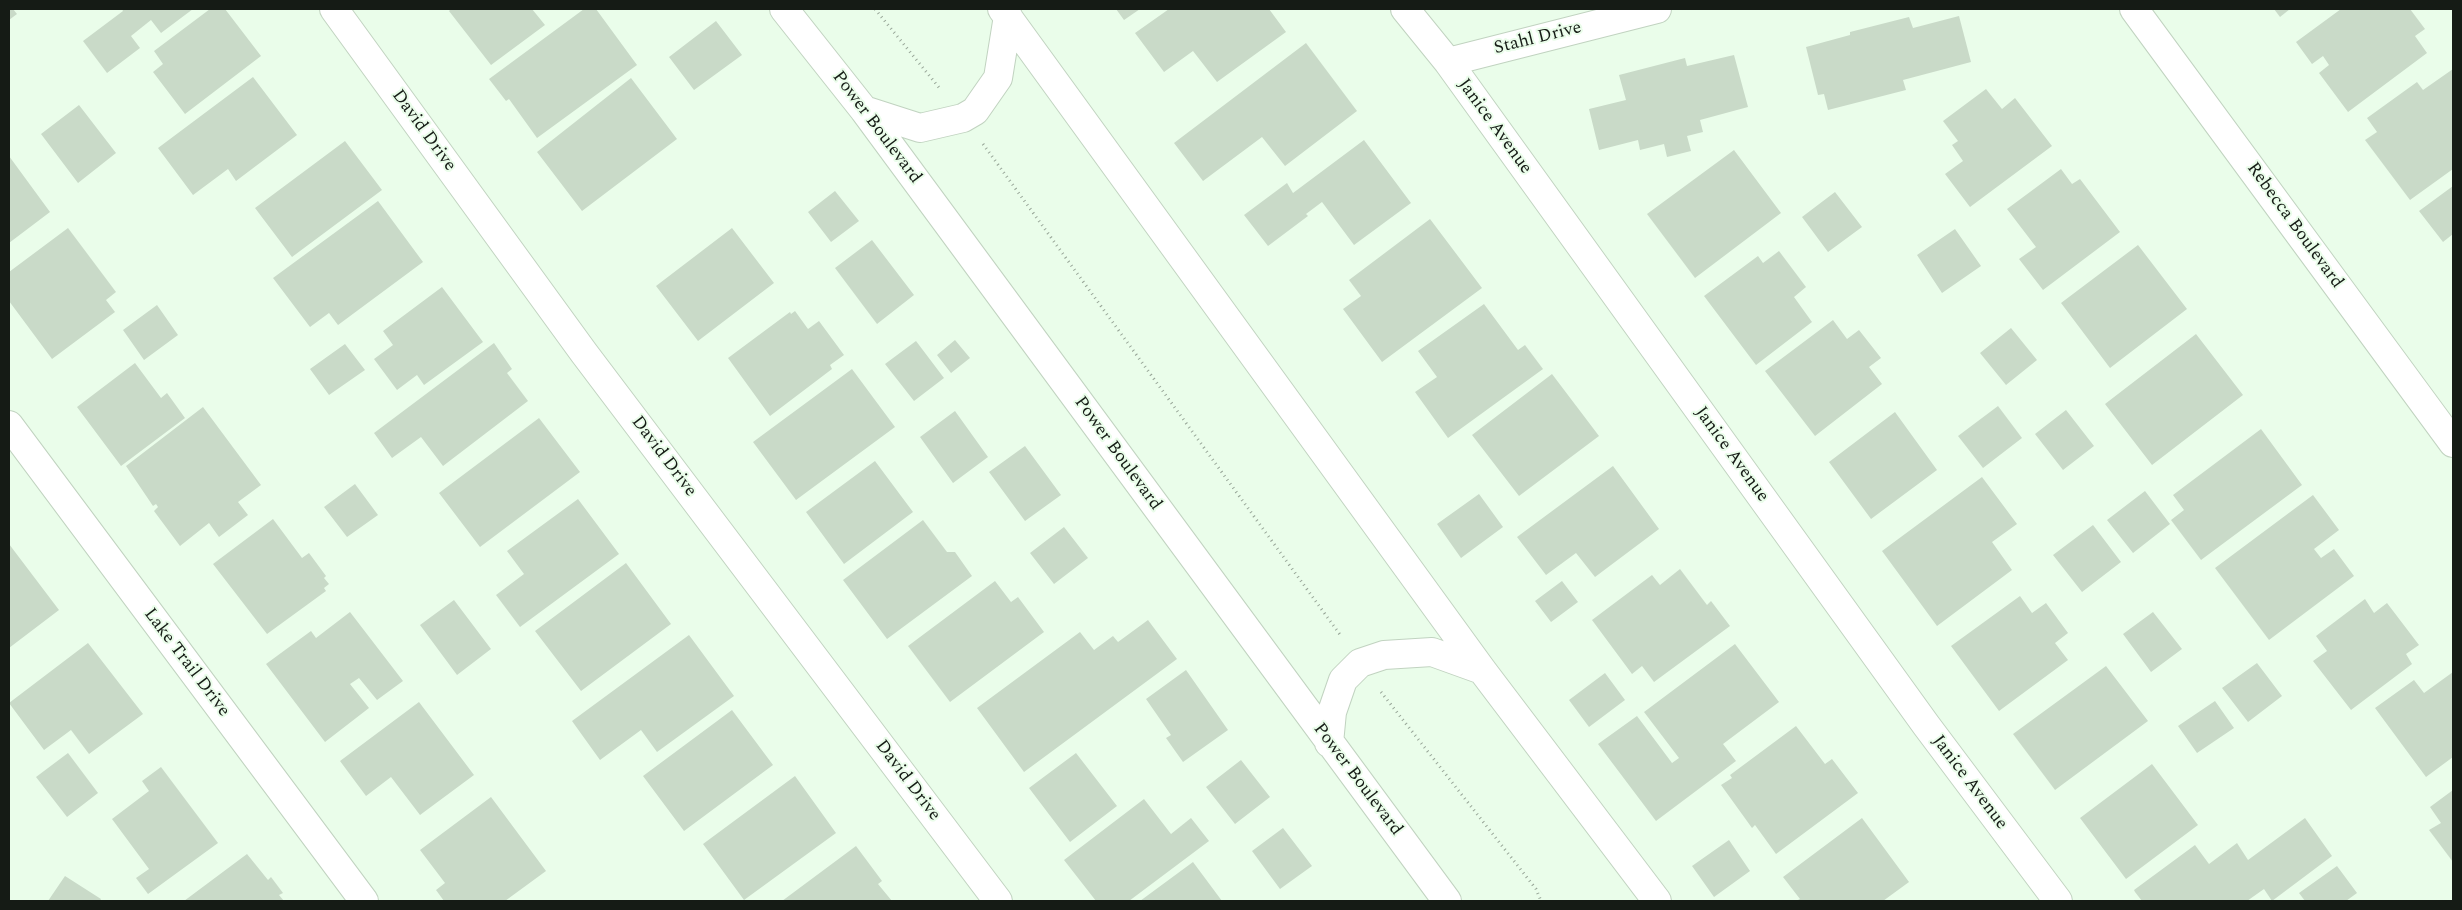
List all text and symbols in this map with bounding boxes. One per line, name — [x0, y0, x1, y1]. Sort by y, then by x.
street label: Stahl Drive — [1492, 18, 1584, 60]
street label: Power Boulevard — [827, 67, 925, 189]
street label: Janice Avenue — [1452, 75, 1536, 179]
street label: David Drive — [386, 86, 460, 176]
street label: Rebecca Boulevard — [2241, 159, 2347, 293]
street label: Power Boulevard — [1069, 393, 1165, 515]
street label: Janice Avenue — [1689, 403, 1773, 507]
street label: David Drive — [626, 412, 700, 502]
street label: Lake Trail Drive — [138, 605, 234, 721]
street label: Power Boulevard — [1308, 719, 1406, 841]
street label: Janice Avenue — [1927, 732, 2011, 834]
street label: David Drive — [870, 736, 944, 826]

